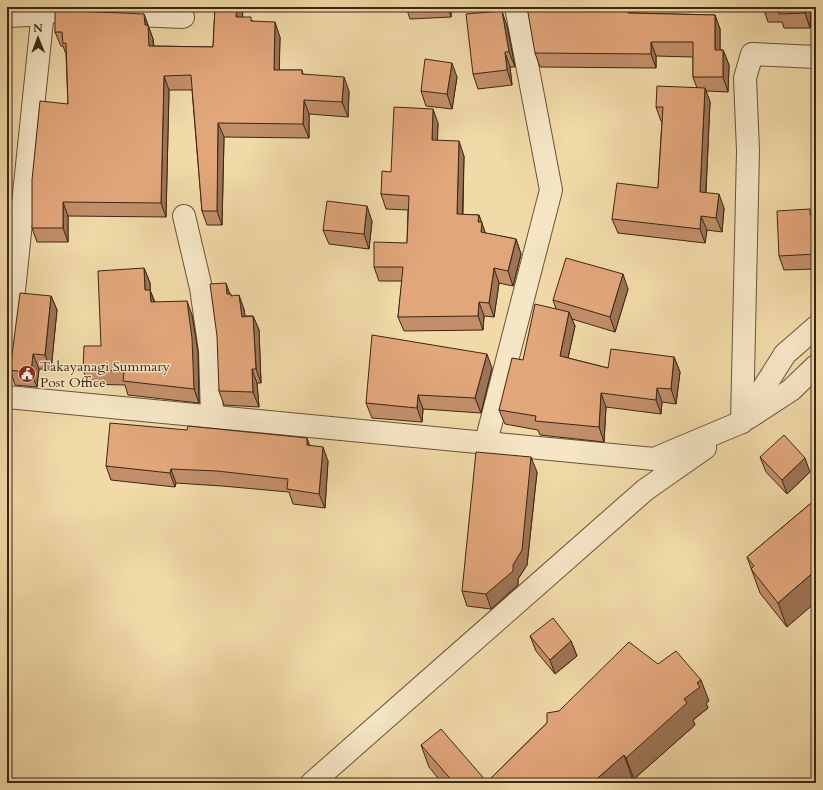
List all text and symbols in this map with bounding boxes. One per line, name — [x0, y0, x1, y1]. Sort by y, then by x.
north arrow — [18, 18, 58, 58]
text: N — [33, 21, 43, 36]
place label: Takayanagi Summary Post Office — [40, 357, 170, 392]
public building icon: Takayanagi Summary Post Office — [17, 364, 37, 384]

